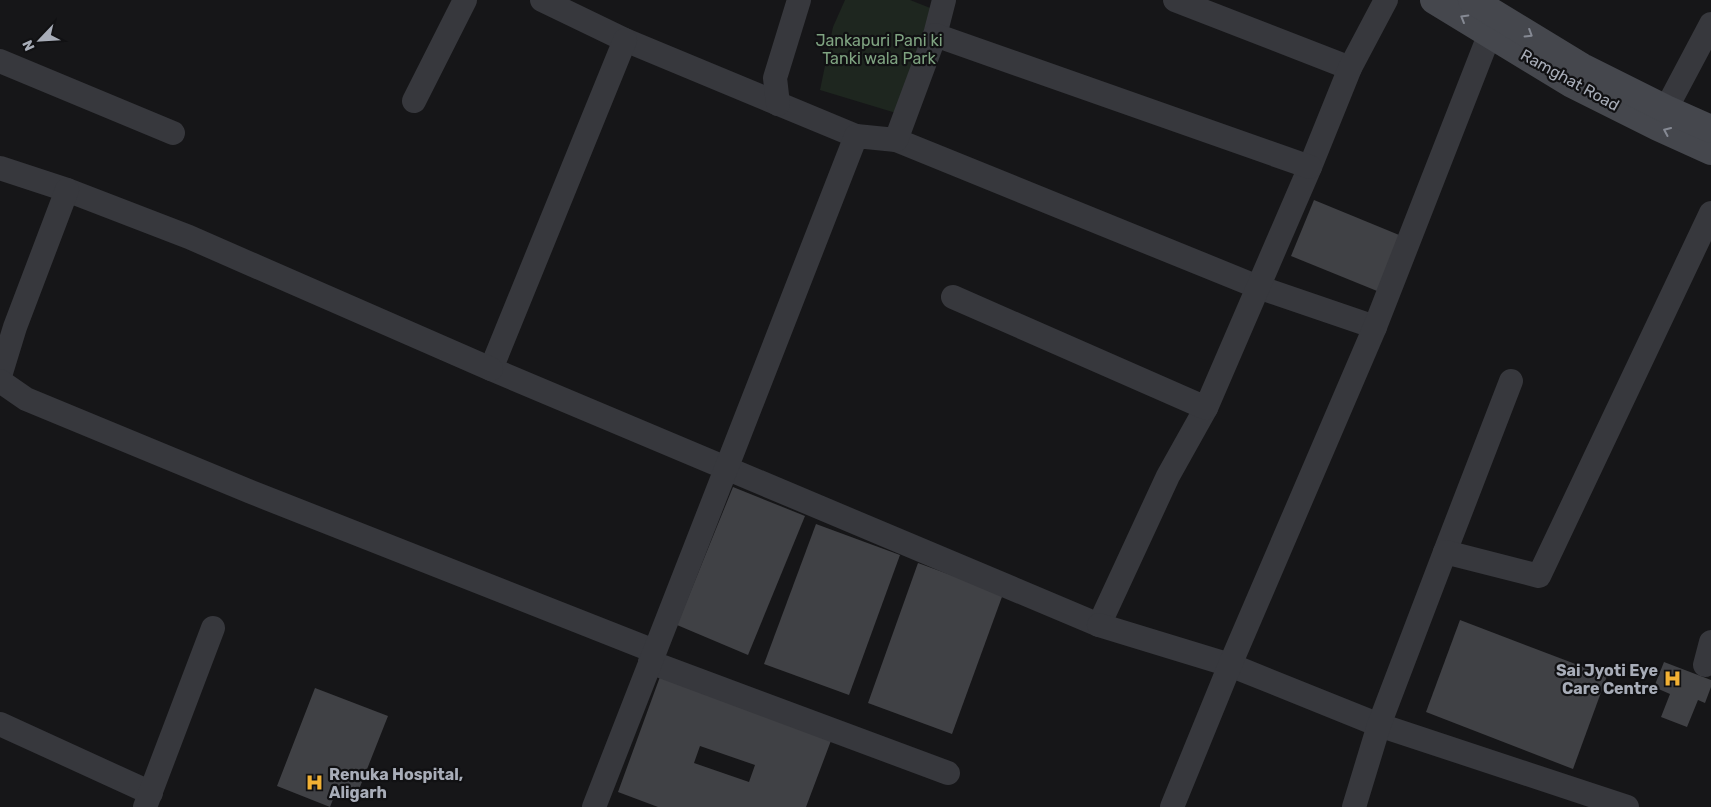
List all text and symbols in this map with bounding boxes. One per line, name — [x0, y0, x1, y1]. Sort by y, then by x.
one-way arrow — [1460, 14, 1469, 24]
north arrow — [15, 15, 65, 65]
one-way arrow — [1524, 28, 1533, 37]
park label: Jankapuri Pani ki Tanki wala Park — [815, 31, 943, 68]
text: N — [19, 37, 39, 53]
street label: Ramghat Road — [1517, 45, 1623, 115]
one-way arrow — [1663, 127, 1672, 138]
place label: Sai Jyoti Eye Care Centre — [1556, 661, 1658, 698]
hospital icon: Sai Jyoti Eye Care Centre — [1662, 669, 1682, 689]
place label: Renuka Hospital, Aligarh — [329, 765, 463, 802]
hospital icon: Renuka Hospital, Aligarh — [305, 773, 325, 793]

